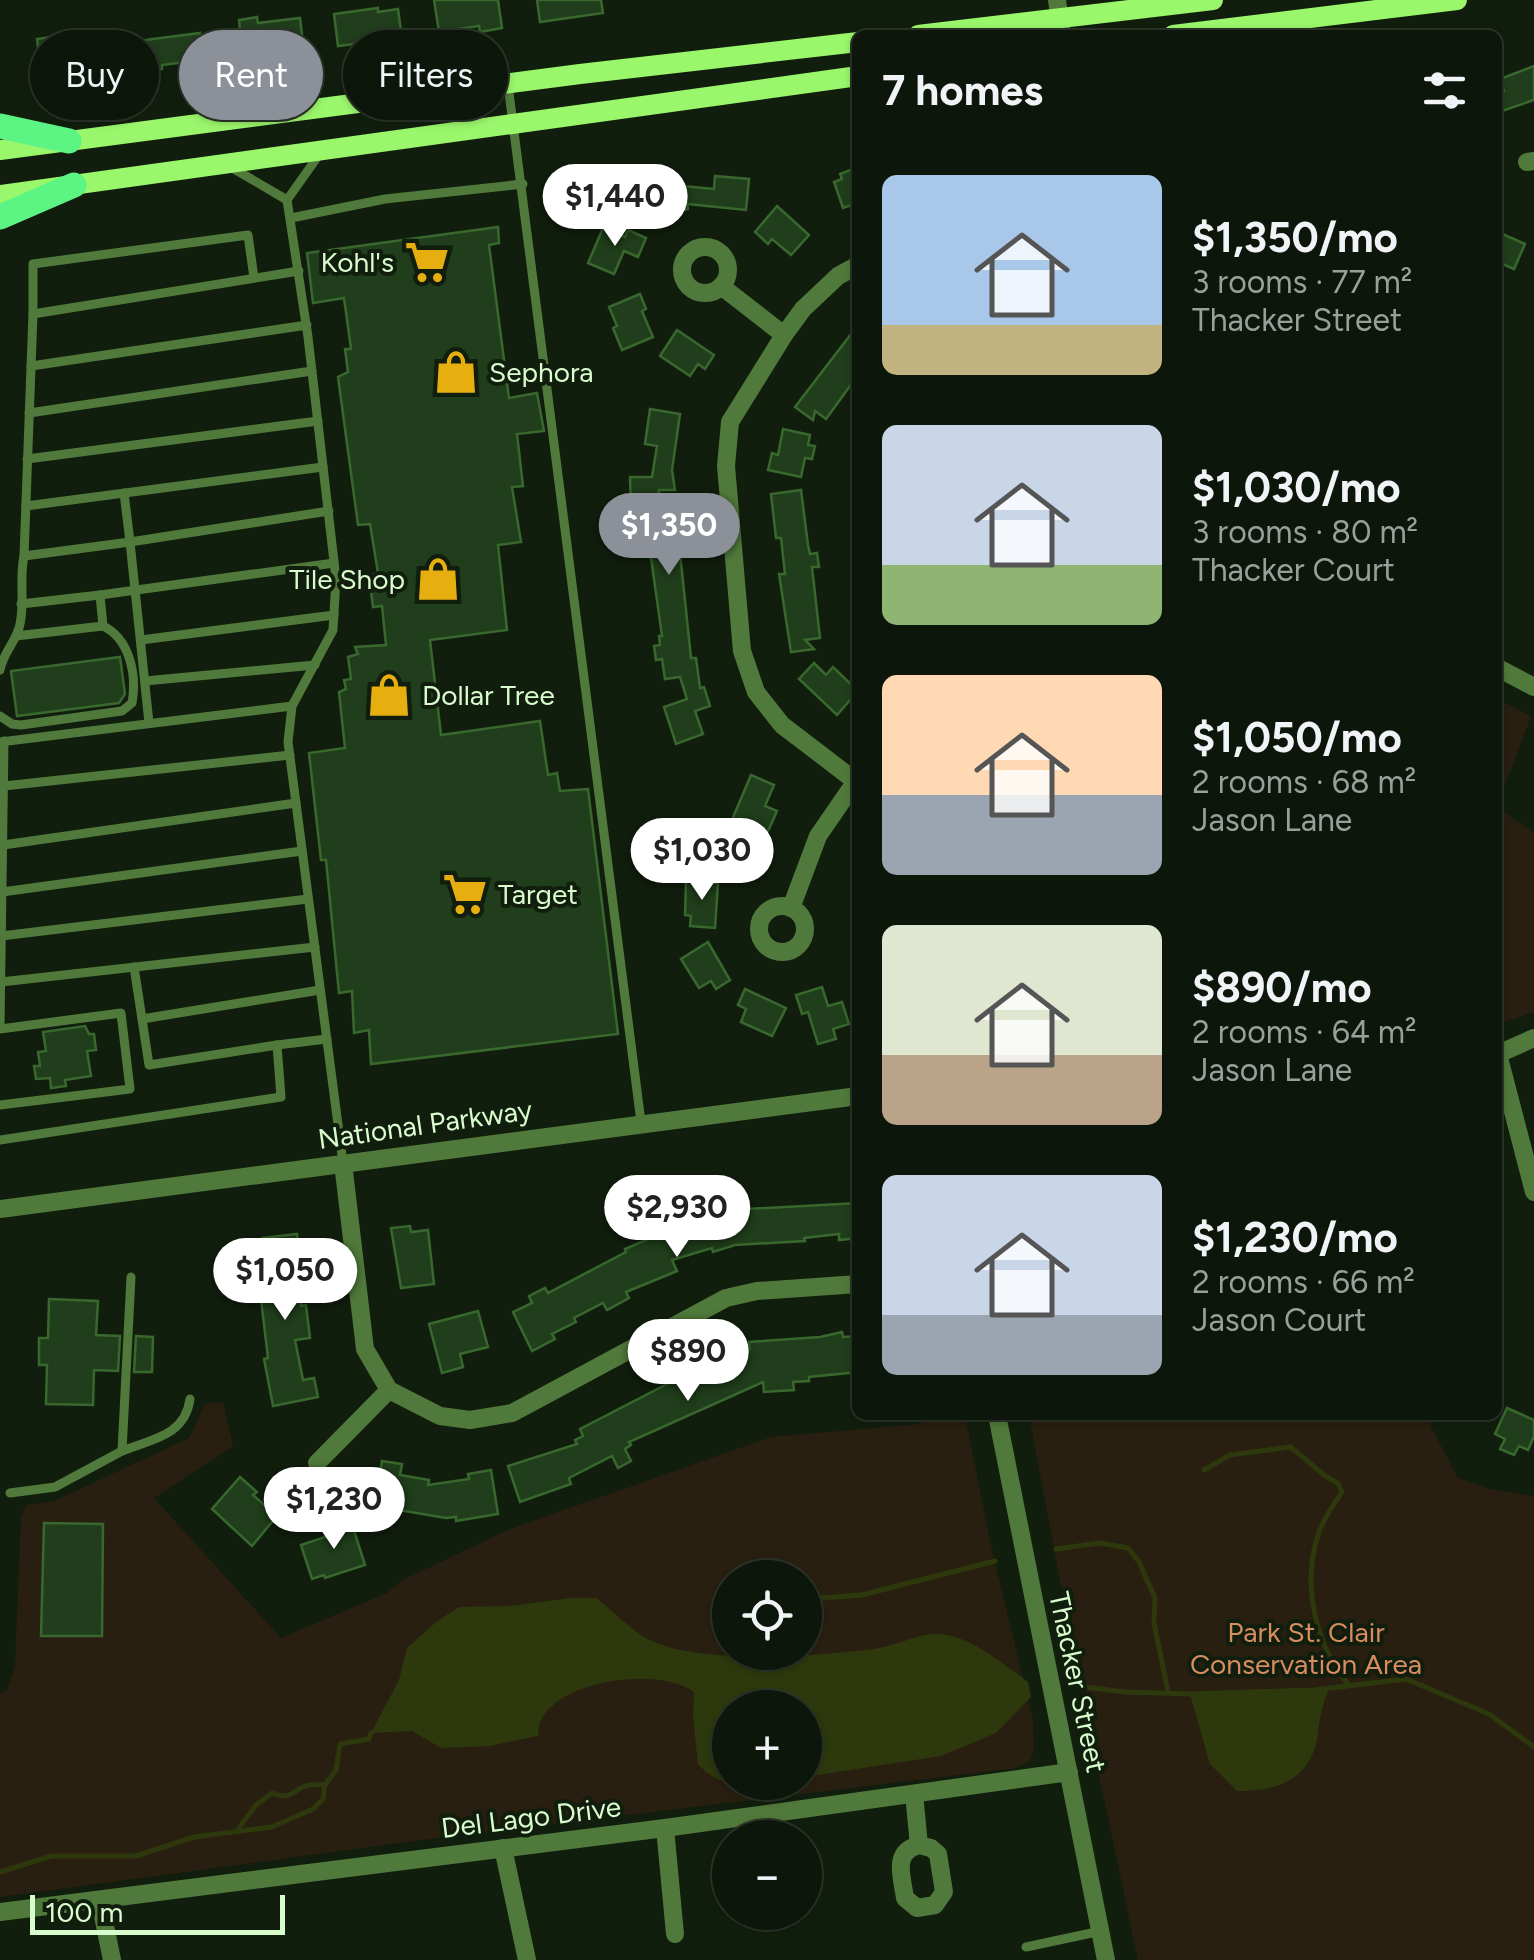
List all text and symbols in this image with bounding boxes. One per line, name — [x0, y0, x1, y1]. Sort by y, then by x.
chip: Buy — [30, 30, 159, 120]
chip: Rent — [179, 30, 323, 120]
chip: Filters — [343, 30, 508, 120]
icon: filters — [1417, 63, 1472, 118]
text: 7 homes — [882, 65, 1043, 116]
pin: $1,440 — [534, 164, 696, 249]
text: $1,440 — [565, 177, 665, 215]
text: $1,350/mo — [1192, 212, 1398, 263]
icon: home — [962, 215, 1082, 335]
supermarket icon: Kohl's — [403, 238, 451, 286]
place label: Kohl's — [320, 245, 394, 279]
text: 3 rooms · 77 m² — [1192, 263, 1412, 301]
text: Thacker Street — [1192, 301, 1402, 339]
shop icon: Sephora — [432, 348, 480, 396]
place label: Sephora — [489, 355, 594, 389]
text: $1,030/mo — [1192, 462, 1401, 513]
icon: home — [962, 465, 1082, 585]
pin: $1,350 — [588, 493, 750, 578]
text: $1,350 — [621, 506, 717, 544]
text: 3 rooms · 80 m² — [1192, 513, 1418, 551]
text: Thacker Court — [1192, 551, 1395, 589]
shop icon: Tile Shop — [414, 555, 462, 603]
place label: Tile Shop — [289, 562, 405, 596]
shop icon: Dollar Tree — [365, 671, 413, 719]
place label: Dollar Tree — [422, 678, 555, 712]
text: $1,050/mo — [1192, 712, 1402, 763]
icon: home — [962, 715, 1082, 835]
text: 2 rooms · 68 m² — [1192, 763, 1416, 801]
text: Jason Lane — [1192, 801, 1352, 839]
pin: $1,030 — [621, 818, 783, 903]
text: $1,030 — [653, 831, 751, 869]
supermarket icon: Target — [441, 870, 489, 918]
place label: Target — [498, 877, 578, 911]
text: $890/mo — [1192, 962, 1372, 1013]
icon: home — [962, 965, 1082, 1085]
text: 2 rooms · 64 m² — [1192, 1013, 1416, 1051]
text: Jason Lane — [1192, 1051, 1352, 1089]
street label: National Parkway — [316, 1092, 535, 1156]
pin: $2,930 — [596, 1175, 758, 1260]
text: $2,930 — [626, 1188, 728, 1226]
text: $1,230/mo — [1192, 1212, 1398, 1263]
icon: home — [962, 1215, 1082, 1335]
pin: $1,050 — [204, 1238, 366, 1323]
text: $1,050 — [235, 1251, 335, 1289]
text: 2 rooms · 66 m² — [1192, 1263, 1415, 1301]
text: Jason Court — [1192, 1301, 1366, 1339]
pin: $890 — [629, 1319, 747, 1404]
text: $890 — [650, 1332, 726, 1370]
pin: $1,230 — [253, 1467, 415, 1552]
text: $1,230 — [286, 1480, 382, 1518]
map controls — [712, 1560, 822, 1930]
button: locate — [712, 1560, 822, 1670]
street label: Thacker Street — [1042, 1589, 1114, 1775]
park label: Park St. Clair Conservation Area — [1190, 1615, 1422, 1681]
button: + — [712, 1690, 822, 1800]
street label: Del Lago Drive — [439, 1789, 623, 1845]
button: − — [712, 1820, 822, 1930]
scale bar — [30, 1890, 285, 1934]
text: 100 m — [45, 1895, 123, 1929]

